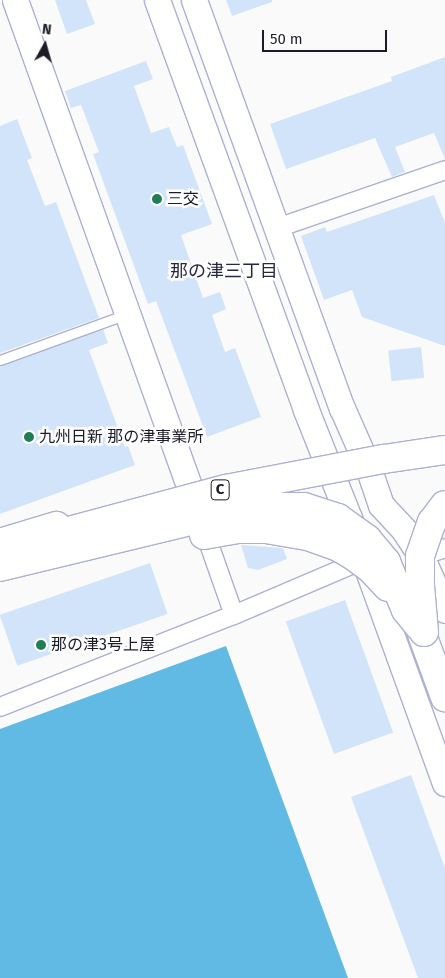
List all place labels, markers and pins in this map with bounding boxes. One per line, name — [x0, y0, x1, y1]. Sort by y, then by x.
place label: 三交 — [167, 189, 199, 209]
marker: 三交 — [151, 193, 163, 205]
place label: 九州日新 那の津事業所 — [39, 427, 203, 447]
marker: 九州日新 那の津事業所 — [23, 431, 35, 443]
place label: 那の津3号上屋 — [51, 635, 155, 655]
marker: 那の津3号上屋 — [35, 639, 47, 651]

